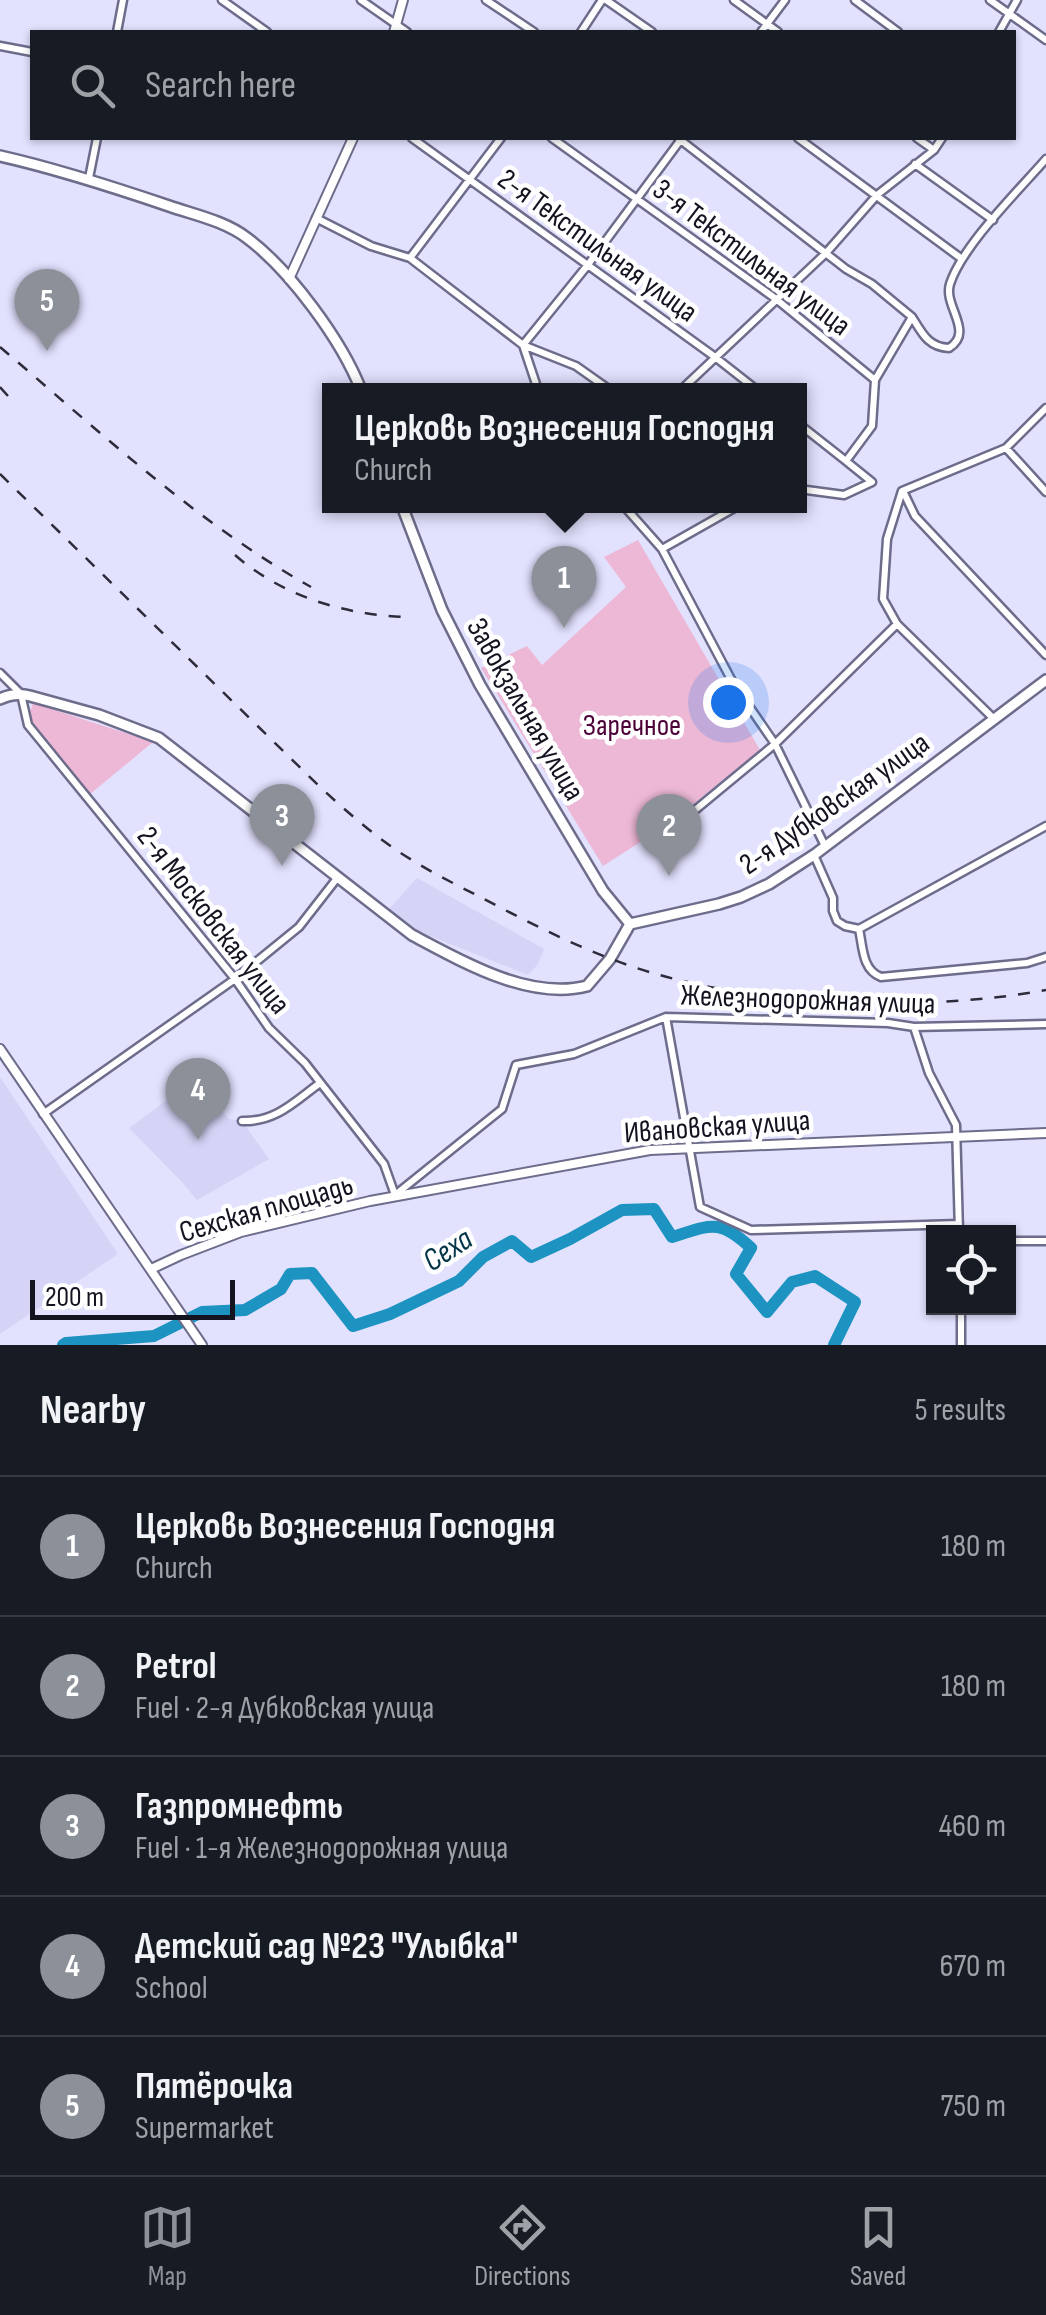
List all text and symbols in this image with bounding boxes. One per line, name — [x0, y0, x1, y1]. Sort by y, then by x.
search box — [30, 30, 1016, 140]
icon: search — [65, 58, 120, 113]
text: Search here — [145, 63, 296, 108]
street label: 2-я Текстильная улица — [491, 161, 704, 330]
street label: 3-я Текстильная улица — [645, 172, 857, 344]
pin: 5 — [15, 268, 80, 351]
popup — [322, 383, 807, 513]
text: Церковь Вознесения Господня — [354, 406, 775, 451]
text: Church — [354, 451, 432, 490]
pin: 1 — [532, 546, 596, 628]
street label: Завокзальная улица — [458, 612, 592, 807]
your location — [703, 677, 754, 728]
park label: Заречное — [583, 708, 681, 744]
street label: 2-я Дубковская улица — [733, 725, 936, 883]
pin: 3 — [250, 784, 314, 866]
pin: 2 — [636, 794, 702, 876]
street label: 2-я Московская улица — [129, 820, 298, 1022]
street label: Железнодорожная улица — [680, 978, 936, 1022]
pin: 4 — [166, 1058, 230, 1140]
street label: Ивановская улица — [623, 1103, 811, 1151]
street label: Сехская площадь — [175, 1167, 357, 1251]
water label: Сеха — [416, 1220, 480, 1281]
map controls — [926, 1225, 1016, 1315]
button: locate — [926, 1225, 1016, 1315]
scale bar — [30, 1275, 235, 1320]
text: 200 m — [45, 1281, 104, 1314]
text: Nearby — [40, 1385, 146, 1436]
text: 5 results — [915, 1391, 1006, 1430]
text: Церковь Вознесения Господня — [135, 1504, 555, 1549]
text: 1 — [66, 1527, 79, 1566]
text: 180 m — [941, 1527, 1006, 1566]
text: Church — [135, 1549, 213, 1588]
text: Petrol — [135, 1644, 217, 1689]
text: 2 — [65, 1667, 80, 1706]
text: 180 m — [941, 1667, 1006, 1706]
text: Fuel · 2-я Дубковская улица — [135, 1689, 434, 1728]
text: Газпромнефть — [135, 1784, 343, 1829]
text: 3 — [65, 1807, 80, 1846]
text: 460 m — [939, 1807, 1006, 1846]
text: Fuel · 1-я Железнодорожная улица — [135, 1829, 508, 1868]
text: Детский сад №23 "Улыбка" — [135, 1924, 518, 1969]
text: 4 — [65, 1947, 80, 1986]
text: 670 m — [939, 1947, 1006, 1986]
text: School — [135, 1969, 208, 2008]
text: Пятёрочка — [135, 2064, 293, 2109]
text: 5 — [65, 2087, 80, 2126]
text: 750 m — [940, 2087, 1006, 2126]
text: Supermarket — [135, 2109, 274, 2148]
tab: Map — [140, 2200, 195, 2293]
tab: Directions — [474, 2200, 571, 2293]
tab: Saved — [850, 2200, 906, 2293]

